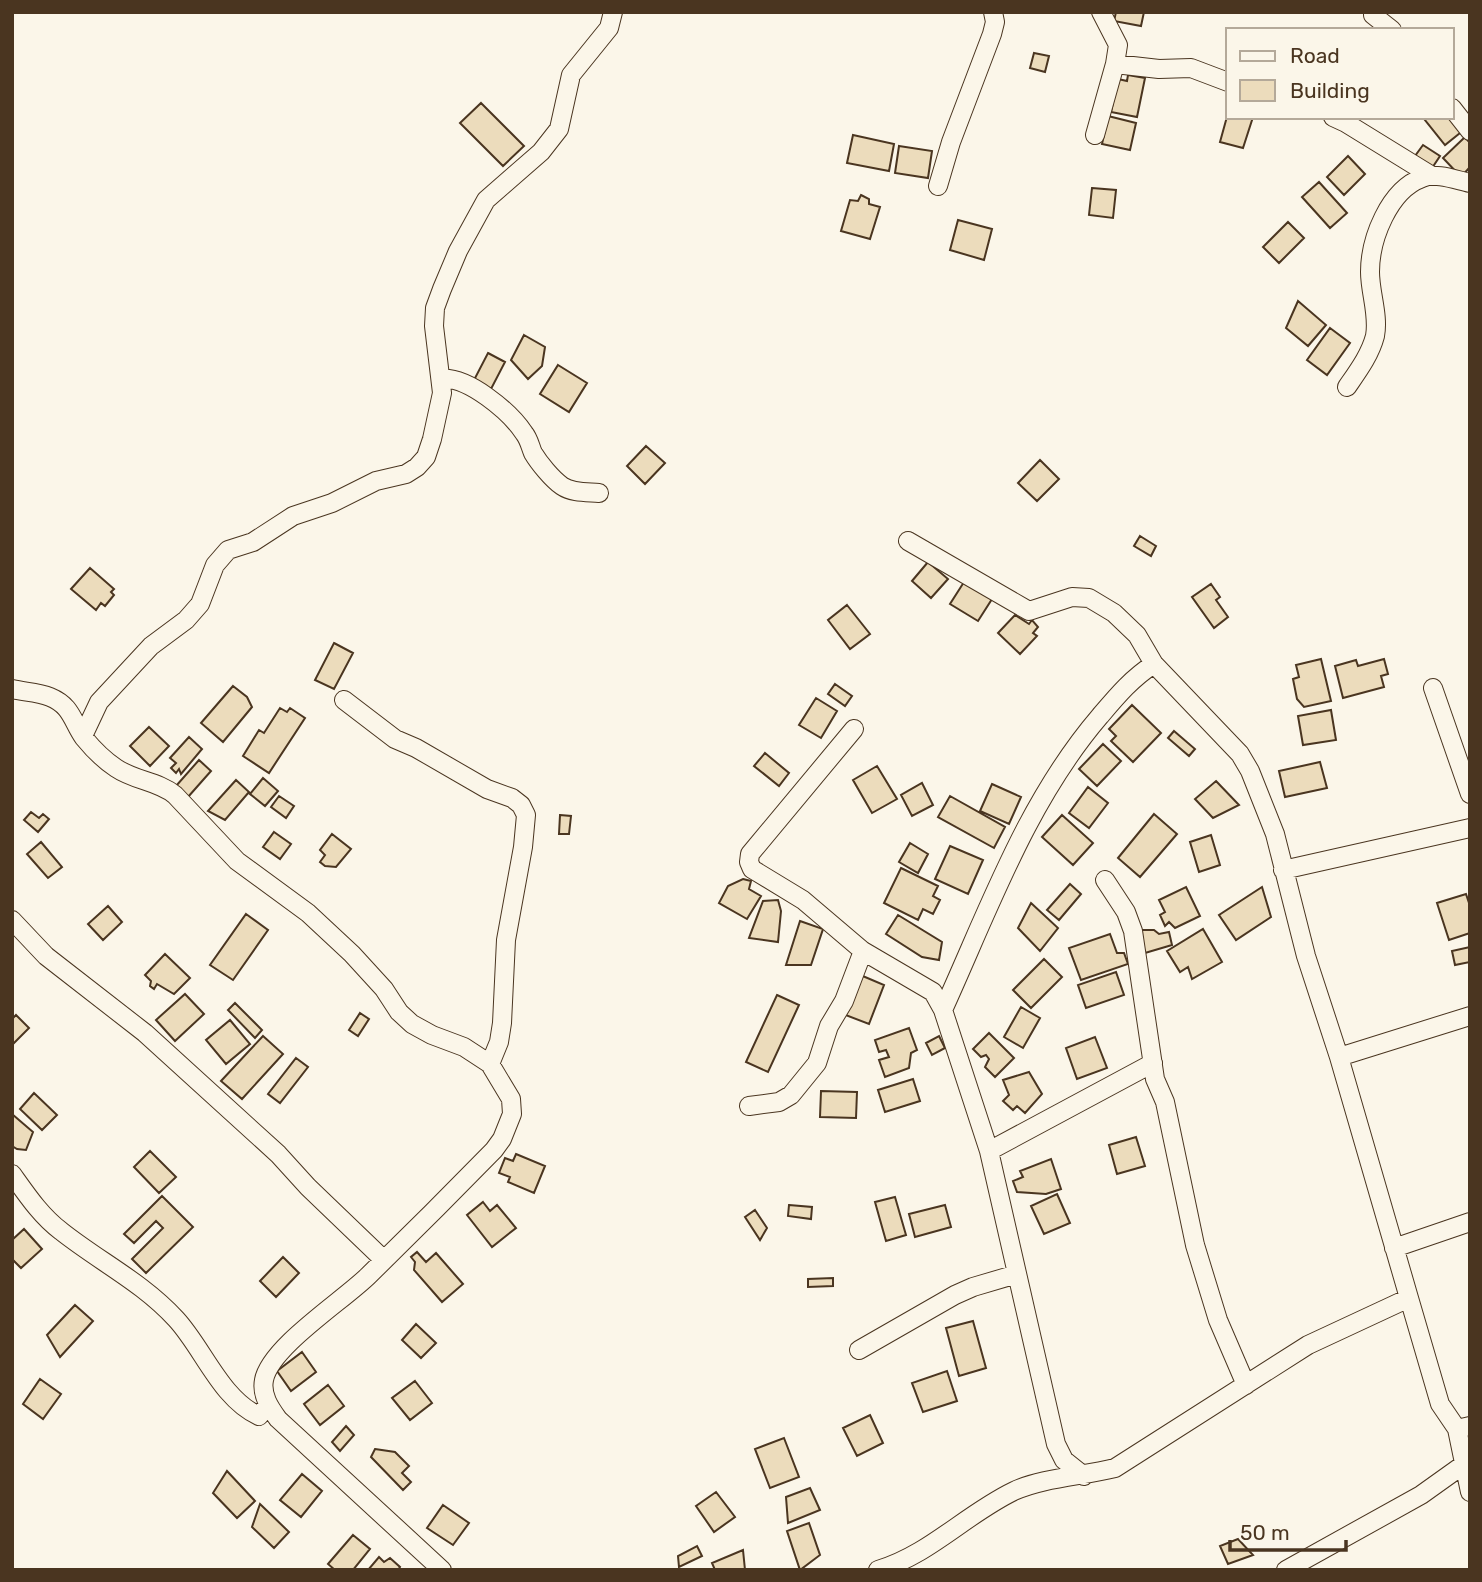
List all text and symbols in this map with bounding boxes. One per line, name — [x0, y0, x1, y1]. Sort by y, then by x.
legend — [1226, 28, 1454, 119]
text: Road — [1290, 43, 1340, 68]
text: Building — [1290, 78, 1370, 103]
scale bar — [1230, 1508, 1346, 1552]
text: 50 m — [1240, 1520, 1290, 1545]

